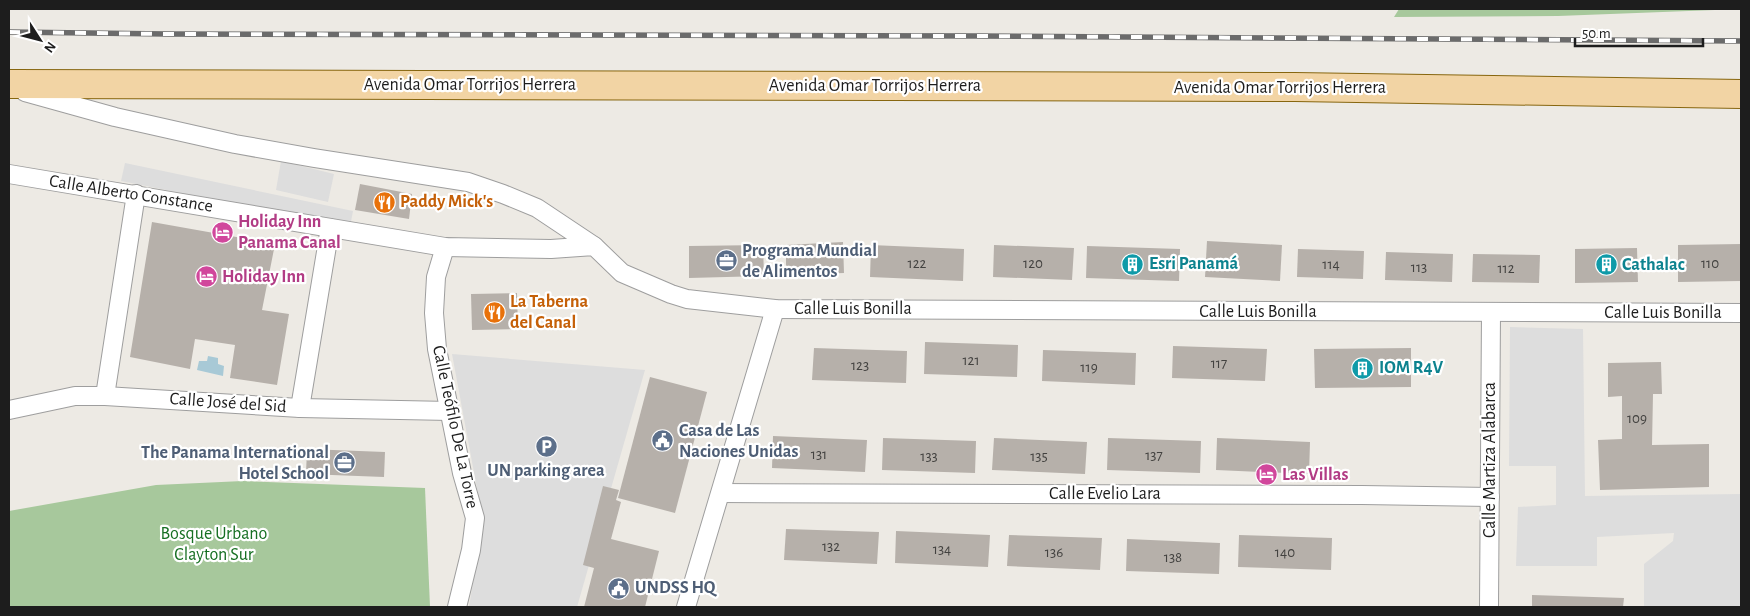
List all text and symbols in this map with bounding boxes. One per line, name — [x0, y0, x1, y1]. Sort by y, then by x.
north arrow — [15, 15, 65, 65]
scale bar — [1575, 15, 1702, 47]
text: 50 m — [1582, 26, 1611, 41]
text: N — [41, 39, 58, 55]
street label: Avenida Omar Torrijos Herrera — [364, 76, 576, 94]
street label: Avenida Omar Torrijos Herrera — [769, 77, 981, 95]
street label: Avenida Omar Torrijos Herrera — [1174, 79, 1386, 97]
street label: Calle Alberto Constance — [48, 172, 214, 216]
restaurant icon: Paddy Mick's — [372, 190, 396, 214]
place label: Paddy Mick's — [400, 193, 493, 211]
place label: Holiday Inn Panama Canal — [238, 213, 341, 252]
hotel icon: Holiday Inn Panama Canal — [210, 220, 234, 244]
place label: Programa Mundial de Alimentos — [742, 242, 877, 281]
office icon: Programa Mundial de Alimentos — [714, 249, 738, 273]
building icon: Esri Panamá — [1121, 252, 1145, 276]
building icon: Cathalac — [1594, 253, 1618, 277]
place label: Esri Panamá — [1149, 255, 1238, 273]
house number: 122 — [908, 256, 927, 271]
house number: 120 — [1023, 256, 1043, 271]
place label: Cathalac — [1622, 256, 1685, 274]
house number: 110 — [1701, 256, 1719, 271]
house number: 114 — [1322, 257, 1340, 272]
house number: 113 — [1411, 260, 1427, 275]
house number: 112 — [1497, 261, 1515, 276]
hotel icon: Holiday Inn — [194, 265, 218, 289]
place label: Holiday Inn — [222, 268, 305, 286]
place label: La Taberna del Canal — [510, 293, 588, 332]
restaurant icon: La Taberna del Canal — [482, 300, 506, 324]
street label: Calle Luis Bonilla — [794, 300, 912, 318]
street label: Calle Luis Bonilla — [1199, 303, 1317, 321]
street label: Calle Luis Bonilla — [1604, 304, 1722, 322]
street label: Calle Teófilo De La Torre — [429, 344, 481, 510]
house number: 121 — [962, 353, 980, 368]
house number: 117 — [1211, 356, 1227, 371]
building icon: IOM R4V — [1351, 356, 1375, 380]
house number: 123 — [851, 358, 869, 373]
place label: IOM R4V — [1379, 359, 1443, 377]
house number: 119 — [1080, 360, 1098, 375]
street label: Calle Martiza Alabarca — [1481, 382, 1499, 538]
street label: Calle José del Sid — [169, 390, 287, 416]
house number: 109 — [1627, 411, 1647, 426]
place label: Casa de Las Naciones Unidas — [679, 422, 798, 461]
public building icon: Casa de Las Naciones Unidas — [651, 429, 675, 453]
parking icon: UN parking area — [534, 434, 558, 458]
place label: The Panama International Hotel School — [141, 444, 329, 483]
house number: 131 — [811, 447, 827, 462]
house number: 137 — [1145, 448, 1163, 463]
house number: 133 — [920, 449, 938, 464]
house number: 135 — [1030, 449, 1048, 464]
office icon: The Panama International Hotel School — [333, 451, 357, 475]
place label: UN parking area — [487, 462, 605, 480]
hotel icon: Las Villas — [1254, 463, 1278, 487]
place label: Las Villas — [1282, 466, 1348, 484]
street label: Calle Evelio Lara — [1049, 485, 1161, 503]
park label: Bosque Urbano Clayton Sur — [161, 525, 268, 564]
house number: 132 — [822, 539, 840, 554]
house number: 134 — [933, 542, 951, 557]
house number: 136 — [1045, 545, 1063, 560]
house number: 140 — [1275, 545, 1295, 560]
house number: 138 — [1164, 550, 1182, 565]
public building icon: UNDSS HQ — [607, 576, 631, 600]
place label: UNDSS HQ — [635, 579, 718, 597]

